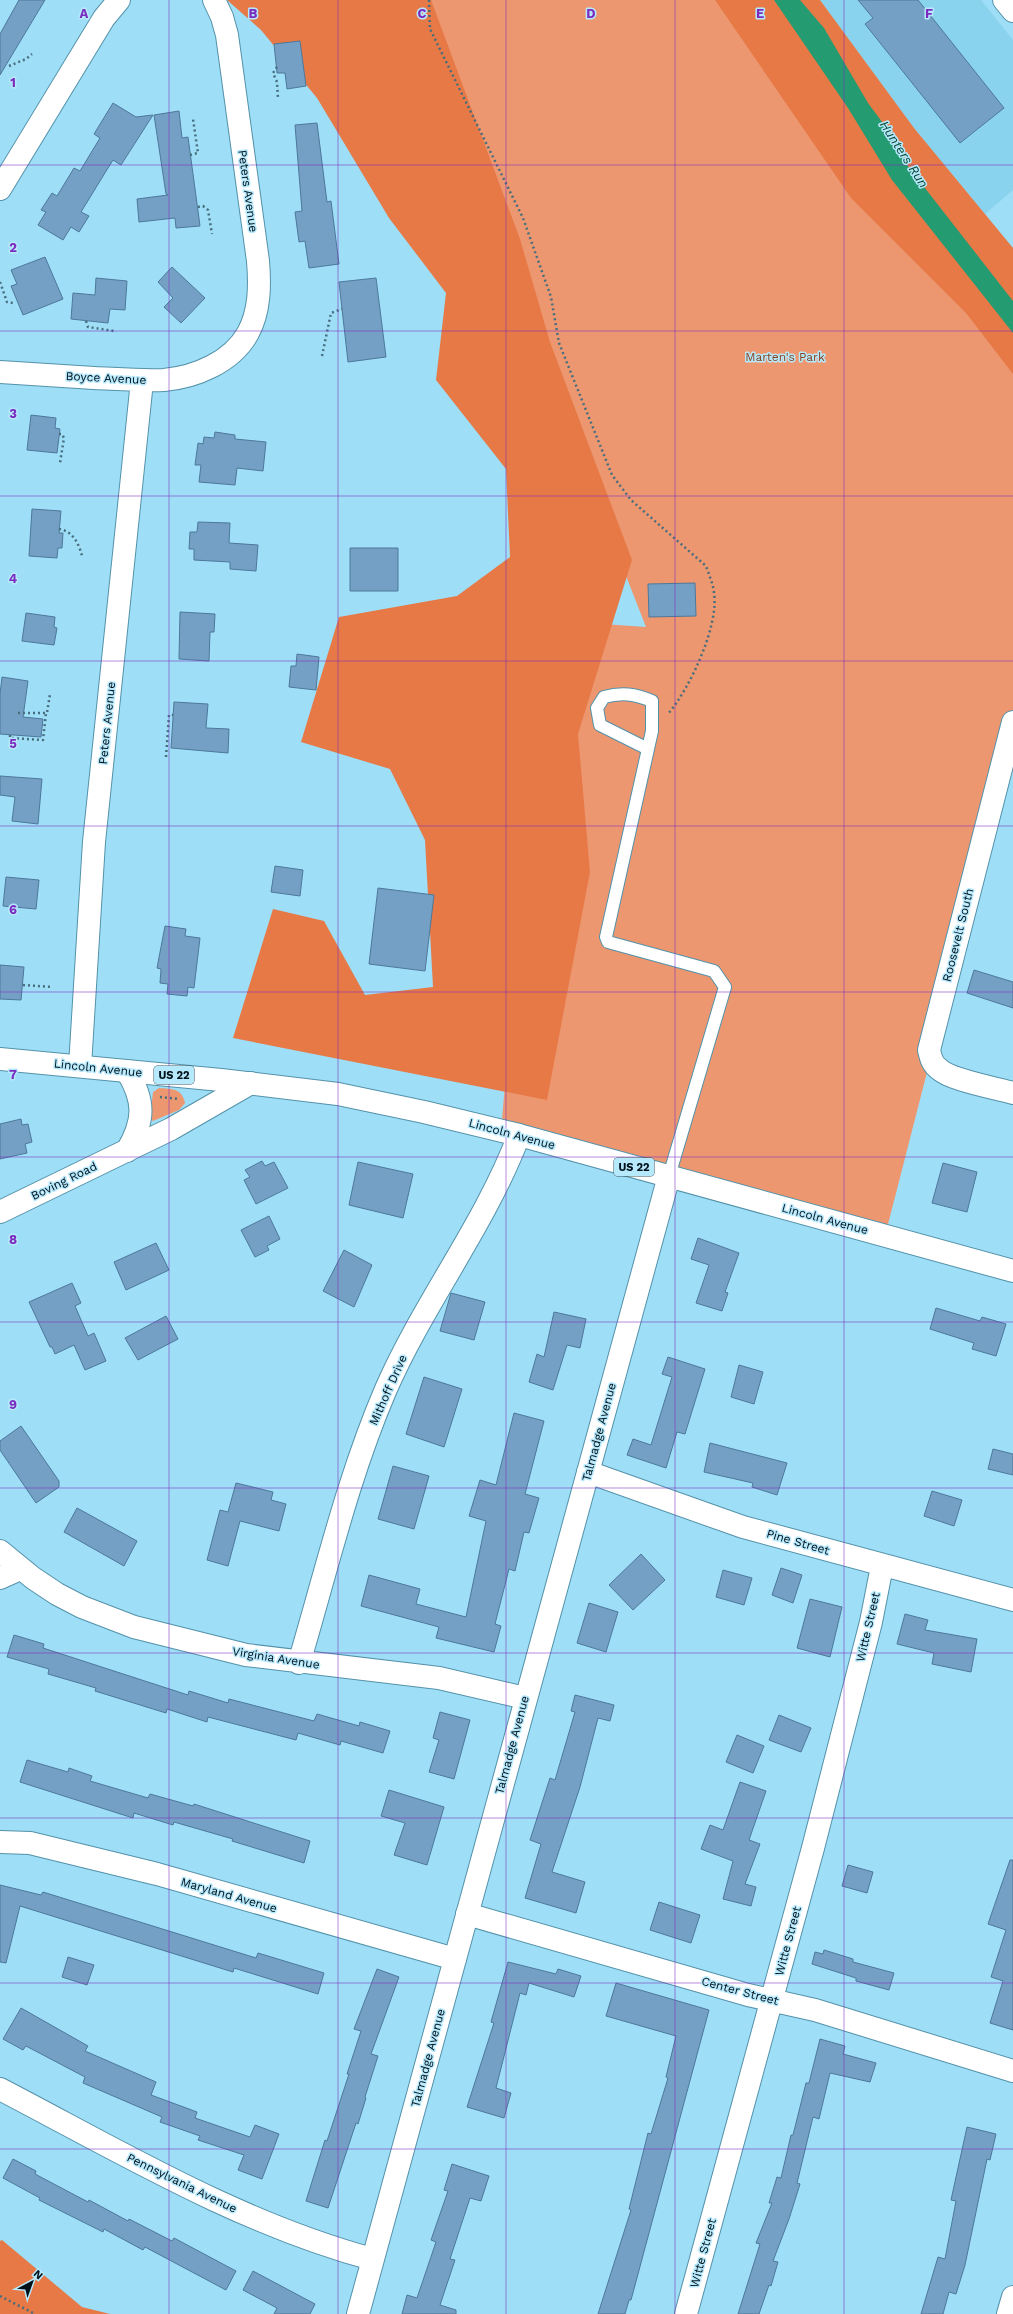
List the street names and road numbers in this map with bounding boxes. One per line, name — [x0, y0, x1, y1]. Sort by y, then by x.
street label: Peters Avenue — [235, 149, 261, 233]
street label: Boyce Avenue — [65, 369, 147, 387]
street label: Peters Avenue — [96, 681, 118, 765]
street label: Roosevelt South — [940, 887, 976, 983]
street label: Lincoln Avenue — [53, 1056, 143, 1080]
road number: US 22 — [154, 1066, 194, 1084]
street label: Lincoln Avenue — [467, 1116, 557, 1152]
road number: US 22 — [614, 1158, 654, 1176]
street label: Boving Road — [29, 1159, 99, 1203]
street label: Lincoln Avenue — [780, 1201, 870, 1237]
street label: Mithoff Drive — [366, 1352, 410, 1428]
street label: Talmadge Avenue — [579, 1381, 619, 1483]
street label: Pine Street — [765, 1526, 831, 1558]
street label: Witte Street — [853, 1591, 883, 1663]
street label: Virginia Avenue — [231, 1644, 321, 1672]
street label: Talmadge Avenue — [492, 1694, 532, 1796]
street label: Maryland Avenue — [179, 1875, 279, 1915]
street label: Witte Street — [772, 1905, 804, 1977]
street label: Center Street — [700, 1974, 780, 2008]
street label: Talmadge Avenue — [408, 2007, 448, 2109]
street label: Pennsylvania Avenue — [125, 2150, 239, 2216]
street label: Witte Street — [687, 2217, 719, 2289]

